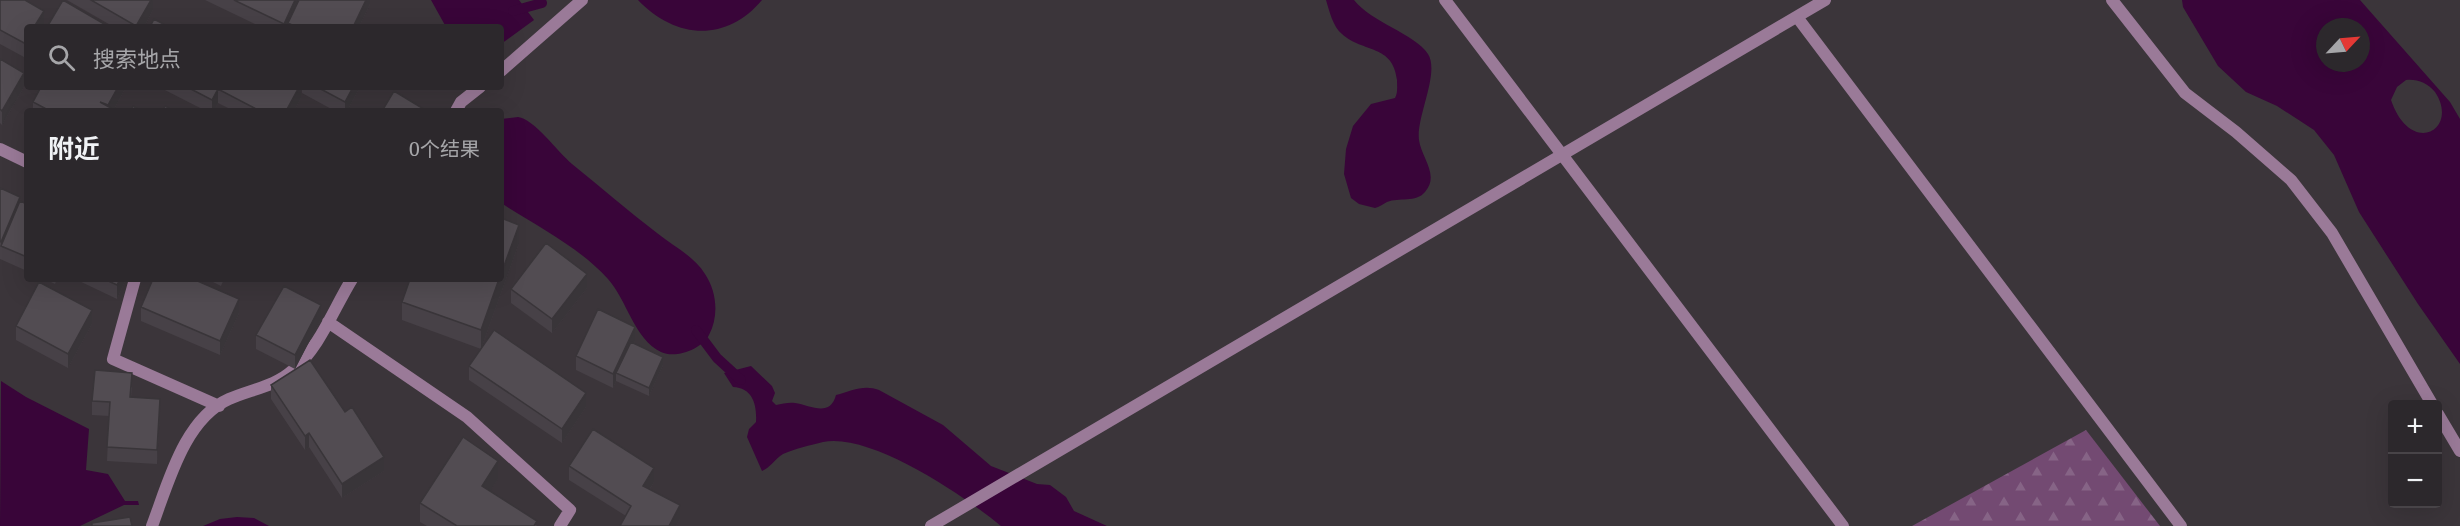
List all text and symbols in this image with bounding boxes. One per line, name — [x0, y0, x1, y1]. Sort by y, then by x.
north arrow — [2316, 18, 2370, 72]
search box — [24, 24, 504, 90]
icon: search — [45, 41, 78, 74]
text: 搜索地点 — [93, 43, 181, 73]
text: 附近 — [48, 130, 100, 166]
text: 0个结果 — [409, 135, 480, 162]
map controls — [2388, 400, 2442, 508]
button: + — [2388, 400, 2442, 454]
button: − — [2388, 454, 2442, 508]

